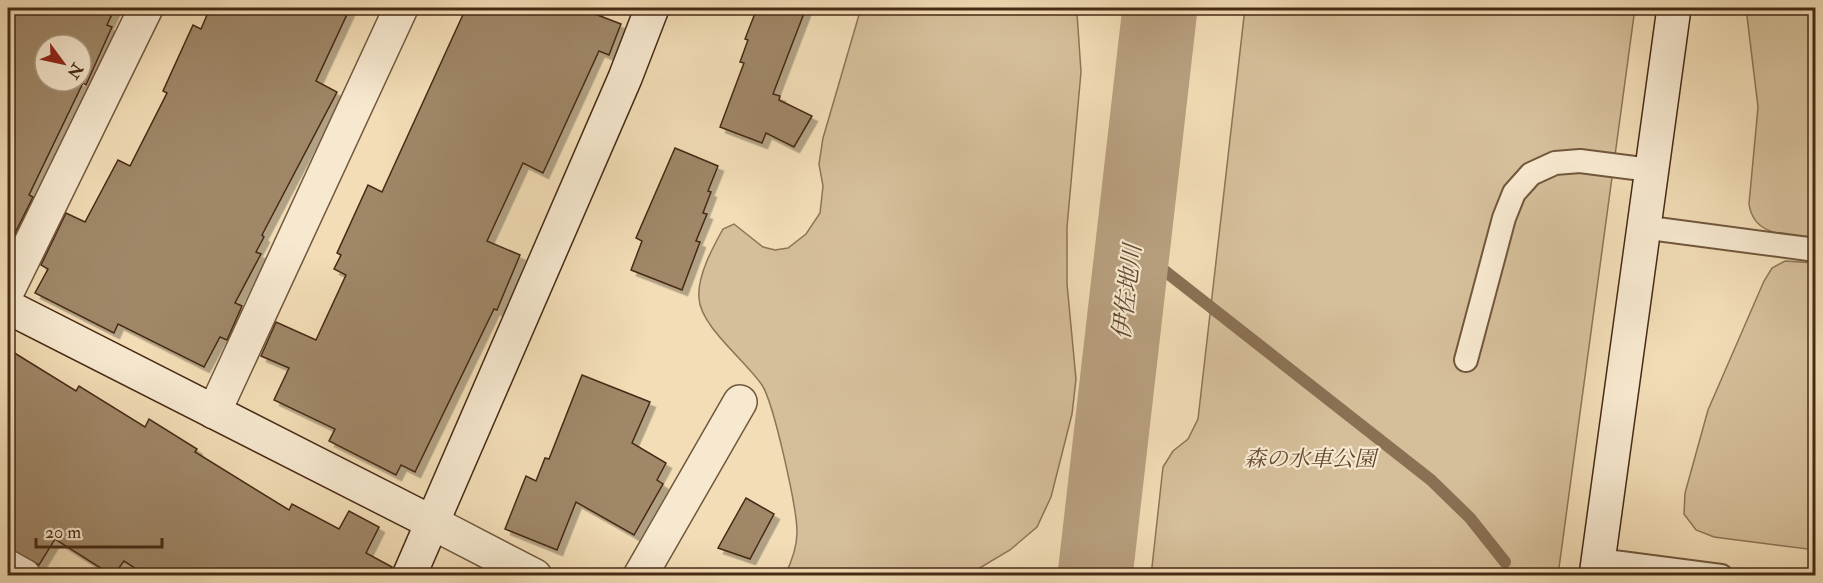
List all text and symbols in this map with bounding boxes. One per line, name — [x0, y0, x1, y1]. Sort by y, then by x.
north arrow — [33, 33, 93, 93]
text: N — [62, 58, 88, 83]
water label: 伊佐地川 — [1106, 240, 1149, 342]
park label: 森の水車公園 — [1244, 445, 1379, 473]
scale bar — [36, 511, 162, 549]
text: 20 m — [45, 521, 81, 544]

